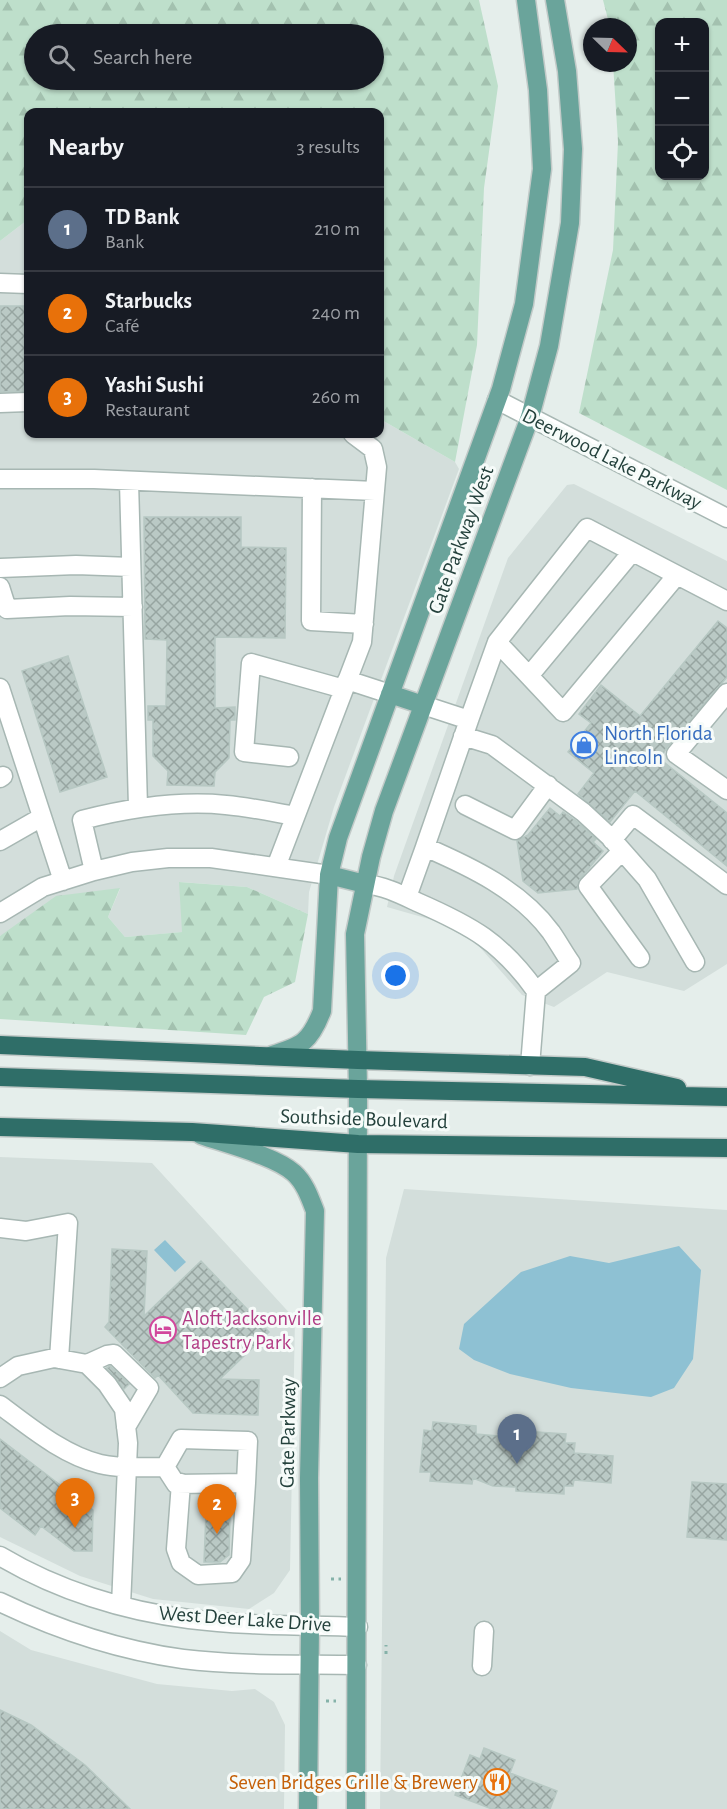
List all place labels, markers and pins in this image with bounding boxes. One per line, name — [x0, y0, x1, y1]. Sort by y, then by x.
place label: North Florida Lincoln — [604, 723, 713, 768]
shop icon: North Florida Lincoln — [569, 730, 599, 760]
place label: Aloft Jacksonville Tapestry Park — [182, 1308, 322, 1353]
hotel icon: Aloft Jacksonville Tapestry Park — [148, 1315, 178, 1345]
pin: 1 — [498, 1414, 536, 1464]
pin: 3 — [56, 1478, 94, 1528]
pin: 2 — [198, 1484, 236, 1534]
restaurant icon: Seven Bridges Grille & Brewery — [482, 1767, 512, 1797]
place label: Seven Bridges Grille & Brewery — [229, 1772, 478, 1793]

